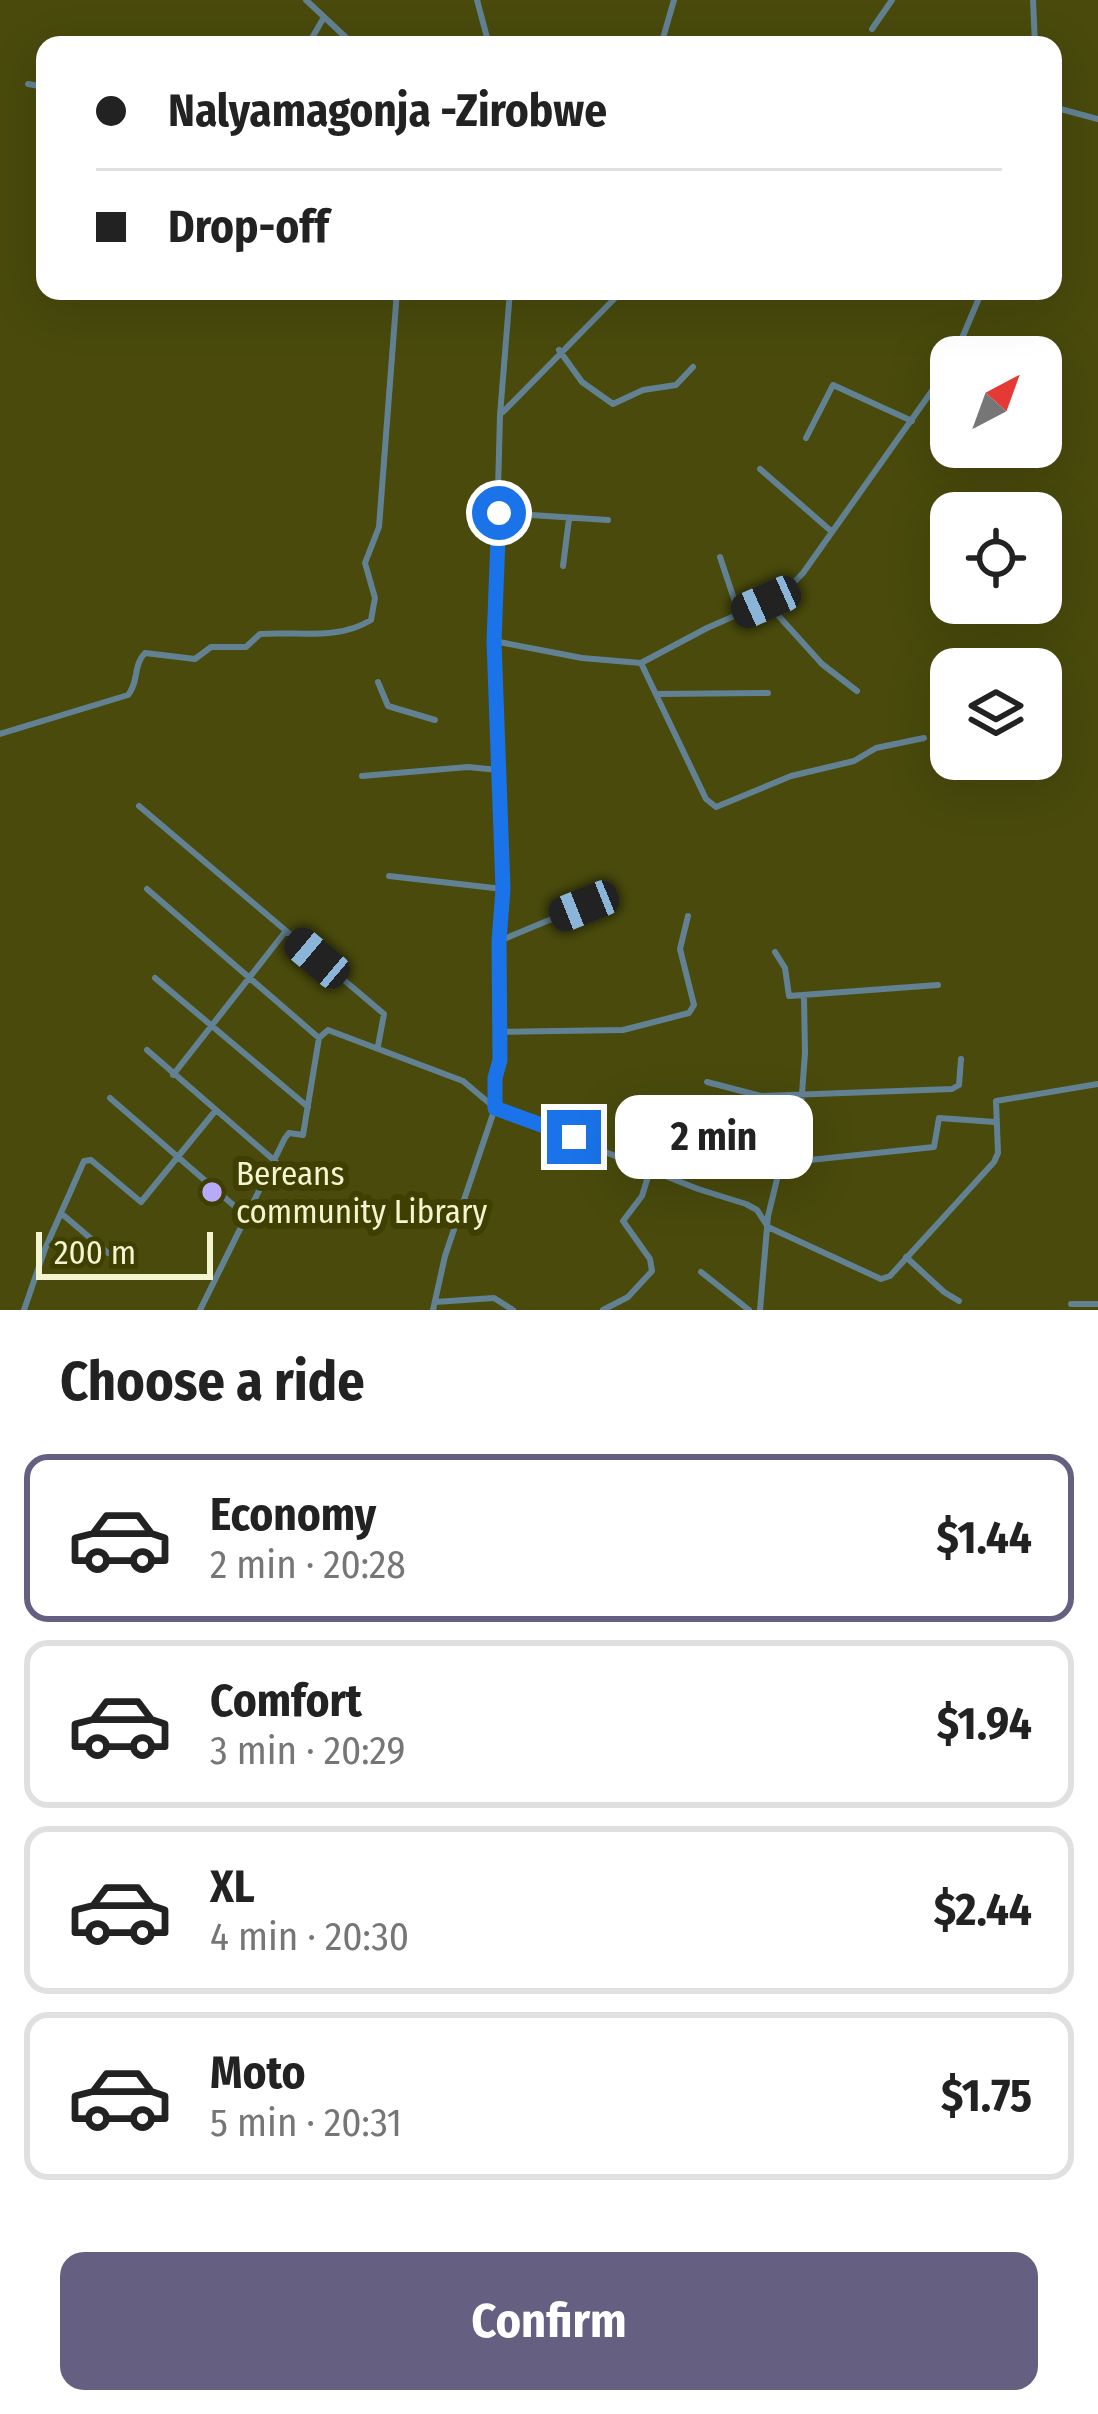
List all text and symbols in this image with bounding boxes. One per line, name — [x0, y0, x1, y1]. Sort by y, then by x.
text: Nalyamagonja -Zirobwe — [168, 84, 607, 138]
text: Drop-off — [168, 200, 329, 254]
north arrow — [930, 336, 1062, 468]
map controls — [930, 336, 1062, 780]
route start — [472, 486, 526, 540]
button: locate — [930, 492, 1062, 624]
car — [726, 571, 806, 633]
button: layers — [930, 648, 1062, 780]
car — [544, 876, 624, 936]
car — [278, 921, 356, 995]
callout: 2 min — [616, 1095, 814, 1179]
route end — [547, 1110, 601, 1164]
text: 2 min — [671, 1114, 757, 1160]
place label: Bereans community Library — [236, 1154, 487, 1232]
marker: Bereans community Library — [199, 1179, 225, 1205]
scale bar — [36, 1226, 213, 1279]
text: 200 m — [54, 1233, 136, 1273]
text: Choose a ride — [60, 1350, 365, 1414]
icon: car — [66, 1484, 174, 1592]
text: Economy — [210, 1488, 376, 1542]
text: $1.44 — [937, 1511, 1032, 1565]
text: 2 min · 20:28 — [210, 1542, 406, 1588]
icon: car — [66, 1670, 174, 1778]
text: Comfort — [210, 1674, 362, 1728]
text: $1.94 — [937, 1697, 1032, 1751]
text: 3 min · 20:29 — [210, 1728, 405, 1774]
icon: car — [66, 1856, 174, 1964]
text: XL — [210, 1860, 255, 1914]
text: $2.44 — [934, 1883, 1032, 1937]
text: 4 min · 20:30 — [210, 1914, 409, 1960]
icon: car — [66, 2042, 174, 2150]
text: Moto — [210, 2046, 306, 2100]
text: $1.75 — [941, 2069, 1032, 2123]
text: 5 min · 20:31 — [210, 2100, 402, 2146]
button: Confirm — [60, 2252, 1038, 2390]

